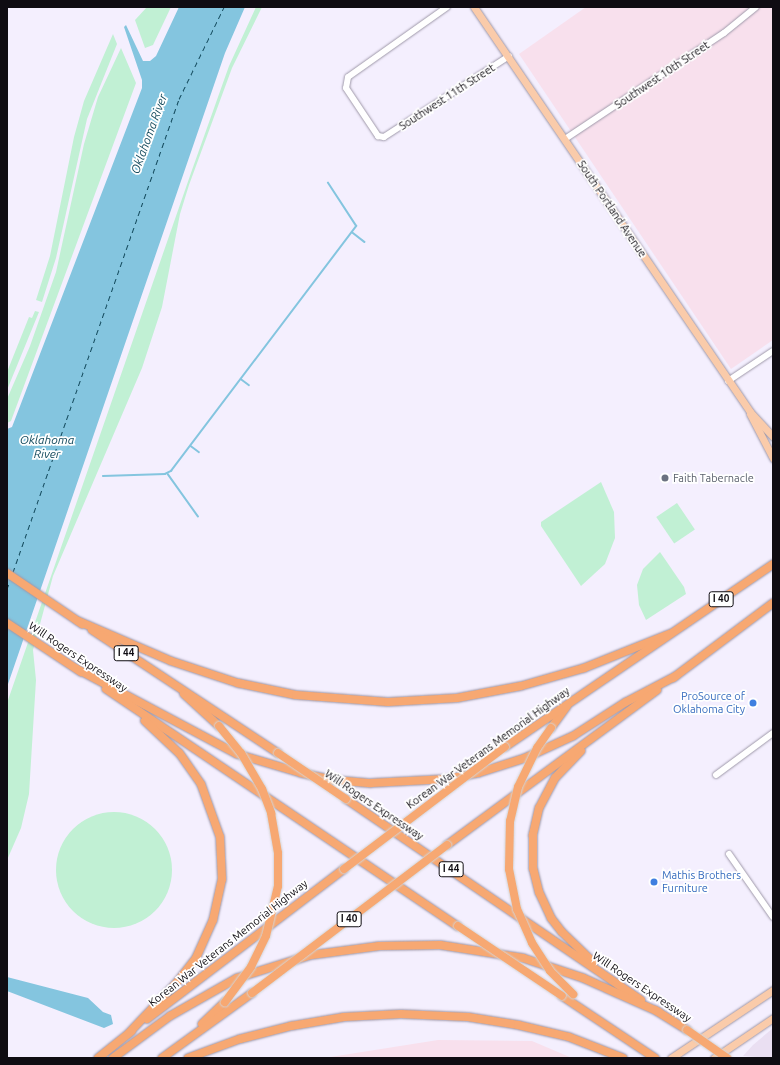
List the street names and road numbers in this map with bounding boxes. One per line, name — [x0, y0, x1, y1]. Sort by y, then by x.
street label: Southwest 10th Street — [612, 38, 712, 112]
street label: Southwest 11th Street — [397, 61, 497, 133]
street label: South Portland Avenue — [575, 158, 649, 260]
road number: I 40 — [708, 591, 734, 607]
street label: Will Rogers Expressway — [26, 619, 130, 695]
road number: I 44 — [113, 645, 139, 661]
street label: Korean War Veterans Memorial Highway — [404, 684, 572, 812]
street label: Will Rogers Expressway — [322, 767, 426, 843]
road number: I 44 — [438, 861, 464, 877]
street label: Korean War Veterans Memorial Highway — [146, 877, 310, 1009]
road number: I 40 — [336, 911, 362, 927]
street label: Will Rogers Expressway — [590, 949, 694, 1025]

